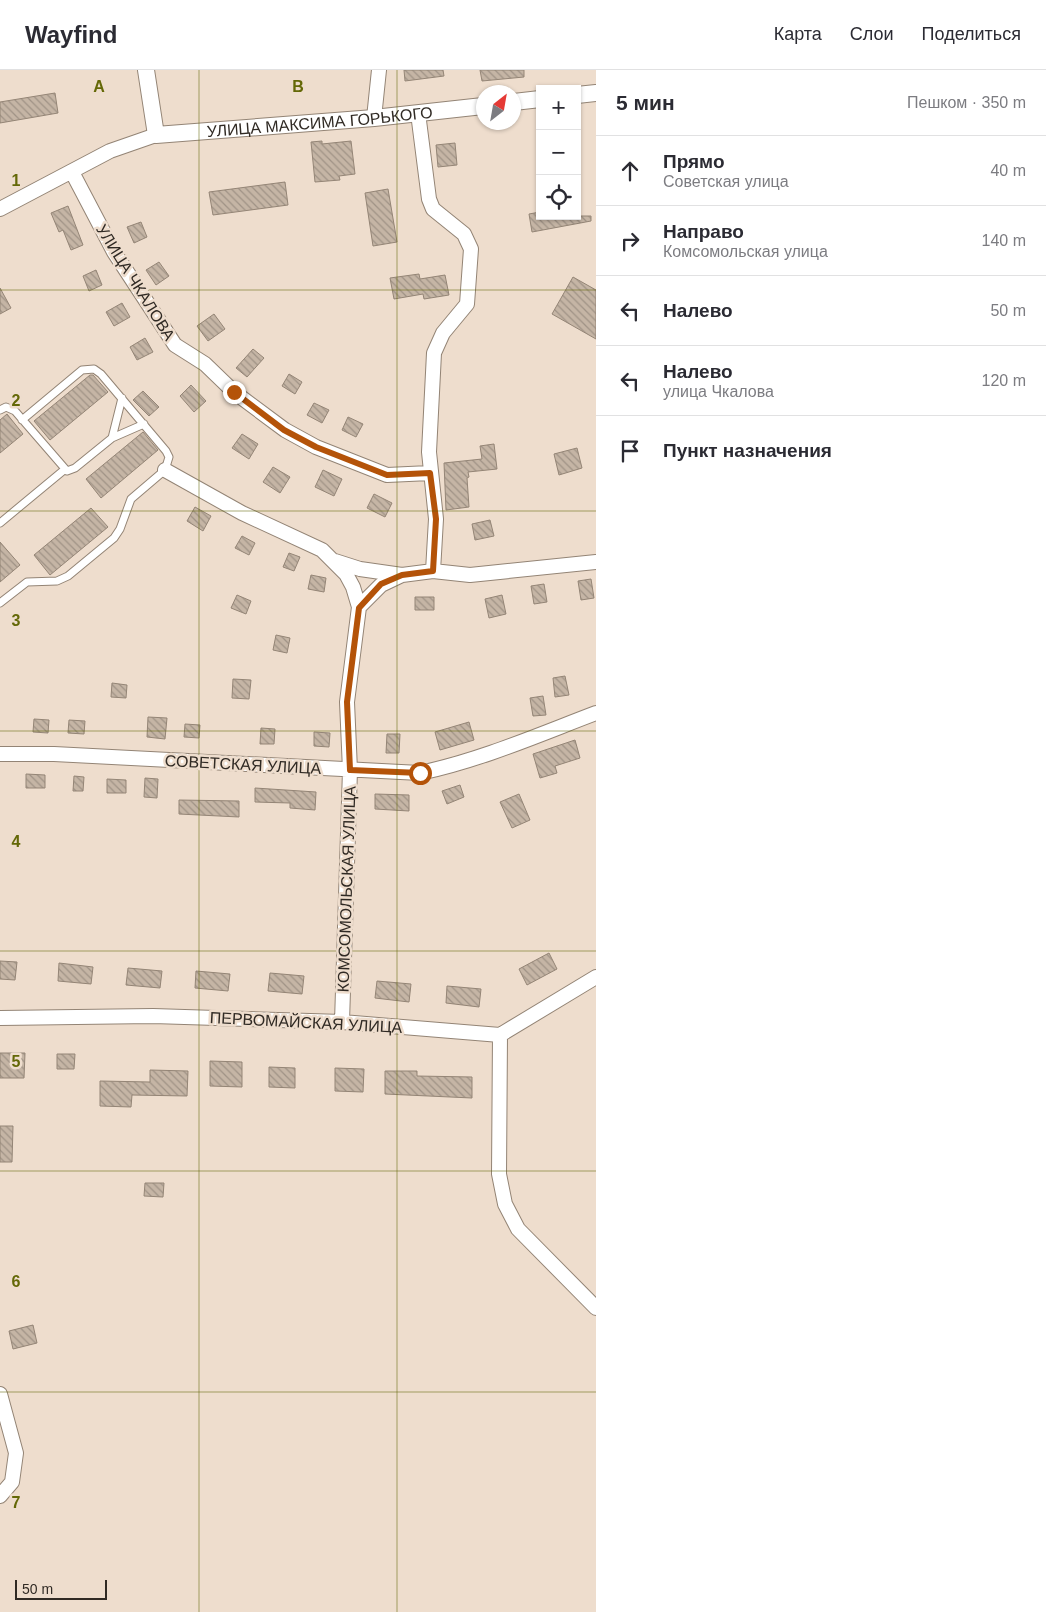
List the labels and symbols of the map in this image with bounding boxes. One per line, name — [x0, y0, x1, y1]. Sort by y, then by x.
text: A — [93, 78, 105, 95]
text: B — [292, 78, 304, 95]
north arrow — [476, 85, 521, 130]
street label: УЛИЦА МАКСИМА ГОРЬКОГО — [206, 104, 433, 140]
text: 1 — [12, 172, 21, 189]
street label: УЛИЦА ЧКАЛОВА — [93, 221, 178, 344]
route end — [223, 381, 246, 404]
text: 2 — [12, 392, 21, 409]
text: 3 — [12, 612, 21, 629]
street label: СОВЕТСКАЯ УЛИЦА — [164, 752, 322, 777]
route start — [409, 762, 432, 785]
street label: КОМСОМОЛЬСКАЯ УЛИЦА — [334, 785, 359, 993]
text: 4 — [12, 833, 21, 850]
street label: ПЕРВОМАЙСКАЯ УЛИЦА — [209, 1008, 403, 1036]
text: 5 — [12, 1053, 21, 1070]
text: 6 — [12, 1273, 21, 1290]
text: 7 — [12, 1494, 21, 1511]
scale bar — [15, 1577, 108, 1600]

